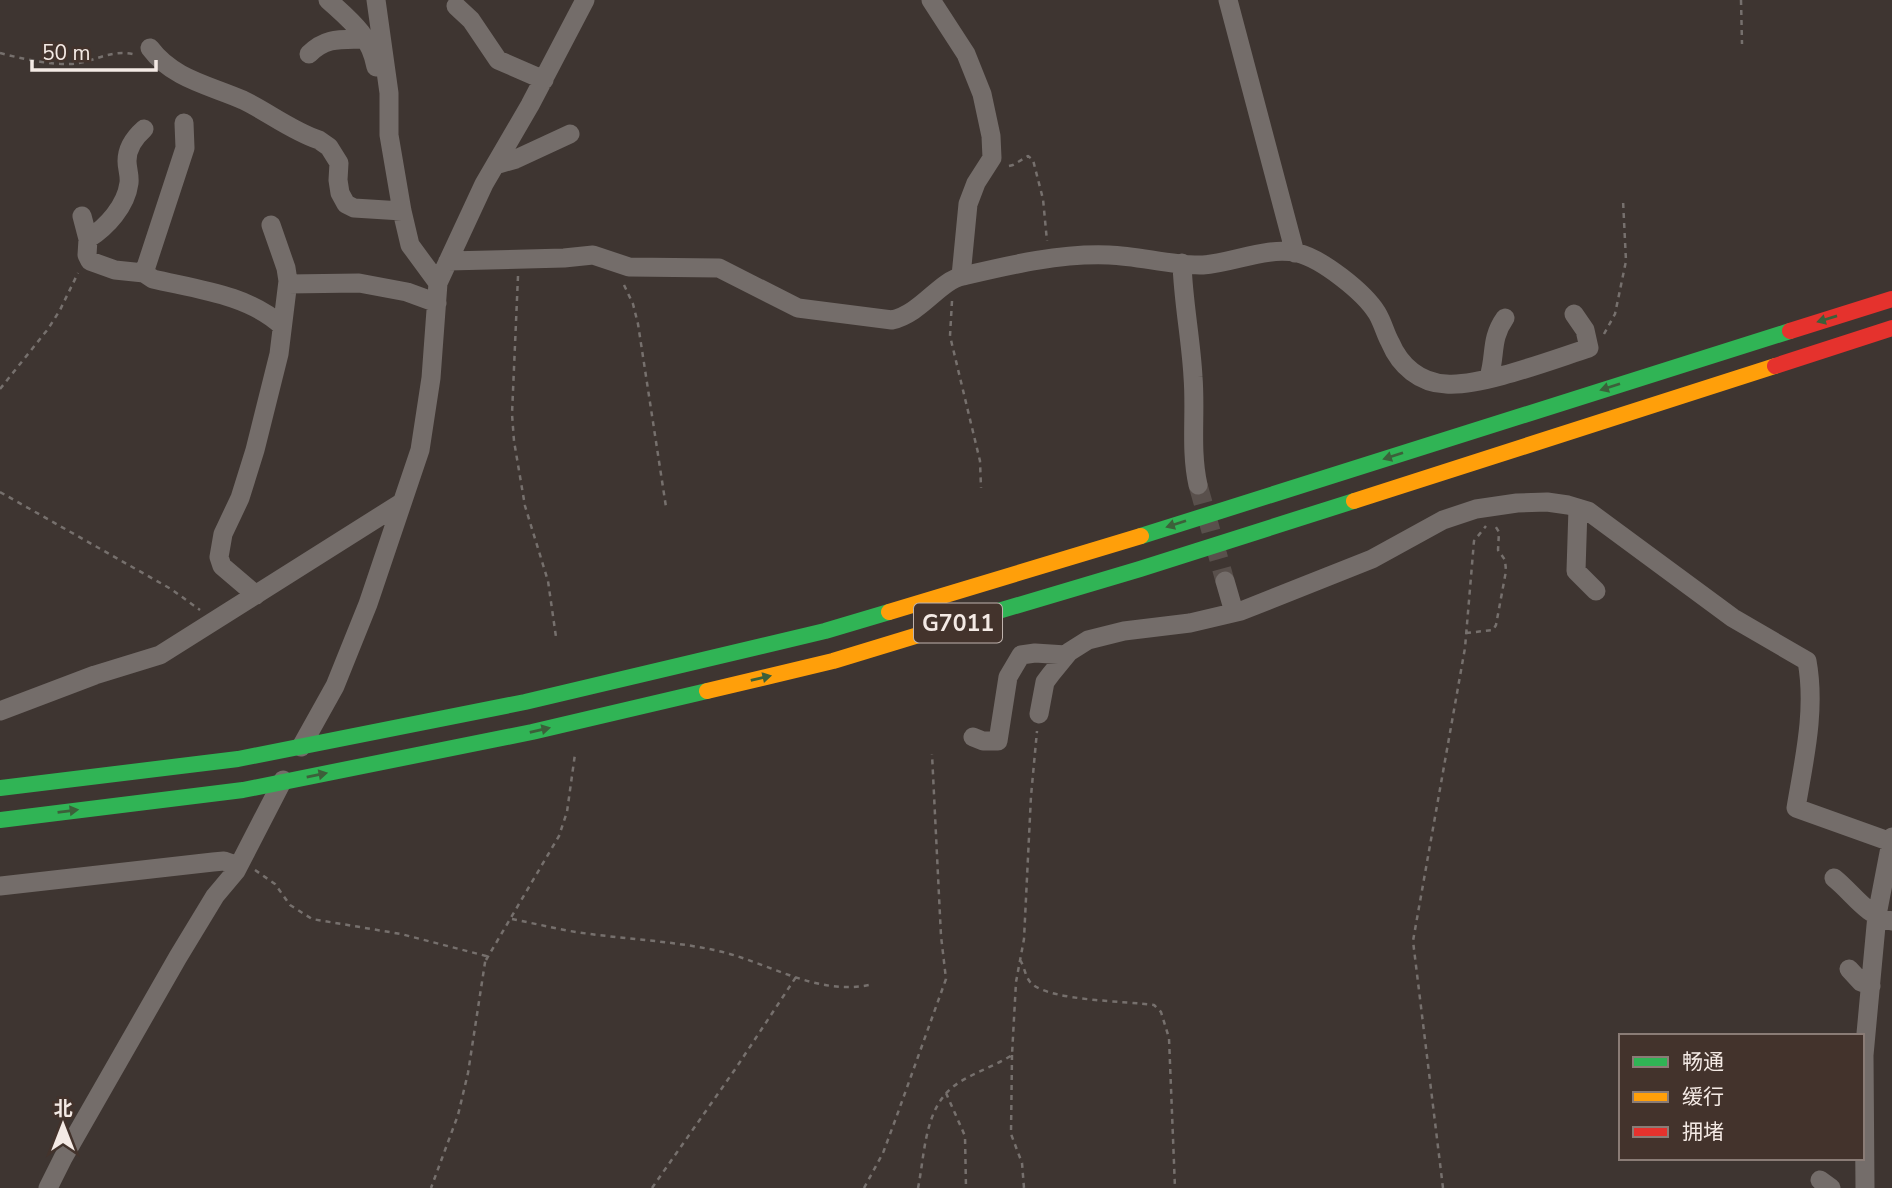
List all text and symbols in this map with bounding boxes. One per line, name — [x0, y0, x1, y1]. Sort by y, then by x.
scale bar — [32, 28, 156, 72]
text: 50 m — [42, 39, 91, 67]
one-way arrow — [1816, 314, 1837, 324]
one-way arrow — [1599, 382, 1620, 392]
one-way arrow — [1382, 451, 1403, 461]
one-way arrow — [1165, 520, 1186, 530]
road number: G7011 — [914, 604, 1002, 642]
one-way arrow — [750, 672, 772, 683]
one-way arrow — [529, 725, 551, 736]
one-way arrow — [306, 769, 328, 780]
one-way arrow — [57, 806, 79, 817]
legend — [1619, 1034, 1864, 1160]
text: 畅通 — [1682, 1048, 1724, 1076]
text: 缓行 — [1682, 1083, 1724, 1111]
north arrow — [28, 1090, 98, 1160]
text: 北 — [53, 1096, 73, 1122]
text: 拥堵 — [1682, 1118, 1724, 1146]

